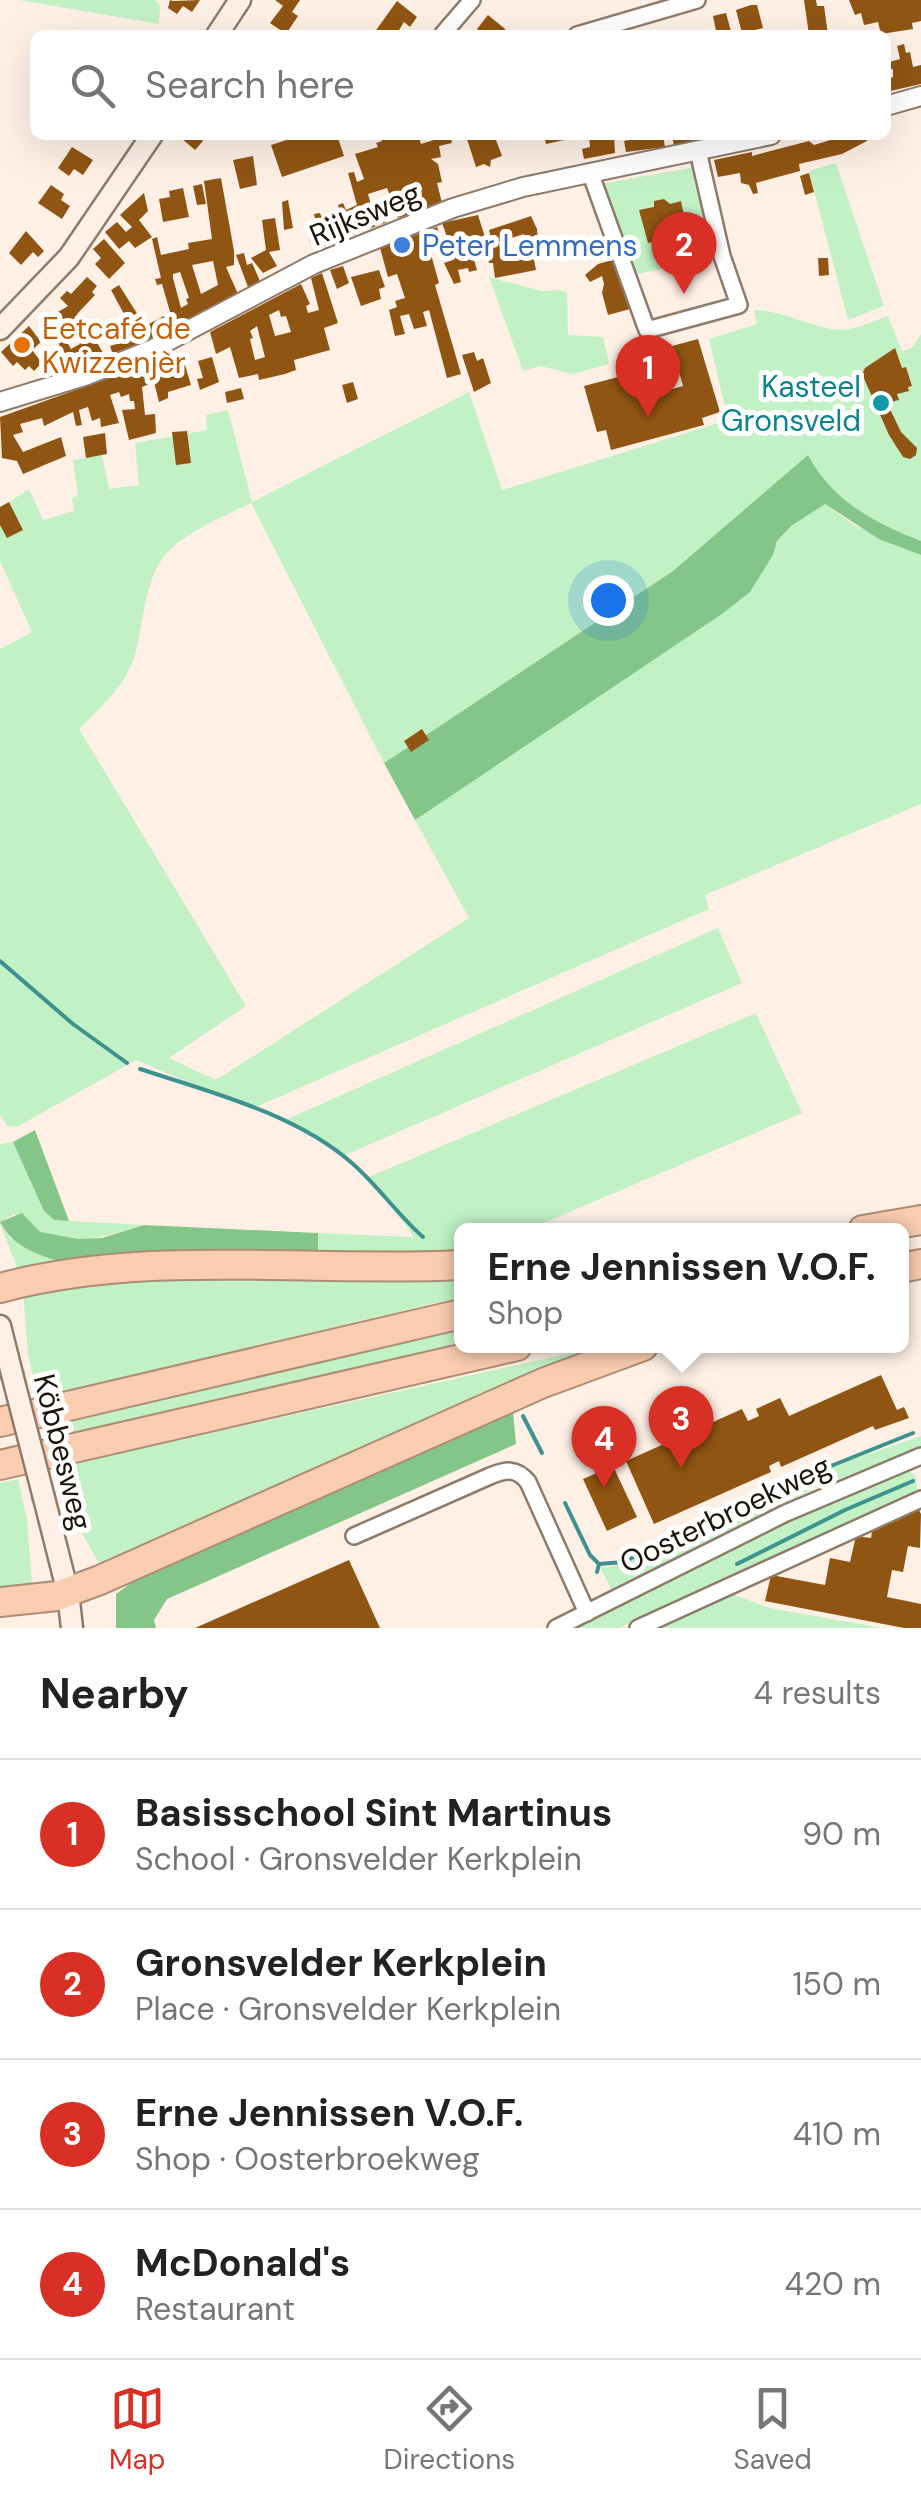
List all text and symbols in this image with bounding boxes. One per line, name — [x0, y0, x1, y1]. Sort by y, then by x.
search box — [30, 30, 891, 140]
icon: search — [65, 58, 120, 113]
text: Search here — [145, 60, 355, 110]
street label: Rijksweg — [304, 173, 426, 255]
pin: 2 — [652, 212, 716, 294]
place label: Peter Lemmens — [422, 226, 638, 265]
marker: Peter Lemmens — [391, 234, 413, 256]
place label: Eetcafé de Kwizzenjèr — [42, 309, 191, 382]
marker: Eetcafé de Kwizzenjèr — [11, 334, 33, 356]
pin: 1 — [616, 334, 680, 417]
place label: Kasteel Gronsveld — [721, 367, 861, 440]
marker: Kasteel Gronsveld — [870, 392, 892, 414]
your location — [583, 575, 634, 626]
popup — [454, 1223, 909, 1353]
text: Erne Jennissen V.O.F. — [487, 1242, 876, 1292]
text: Shop — [487, 1292, 563, 1334]
street label: Köbbesweg — [25, 1370, 101, 1534]
pin: 3 — [648, 1386, 714, 1468]
pin: 4 — [572, 1406, 636, 1488]
street label: Oosterbroekweg — [613, 1446, 837, 1582]
text: Nearby — [40, 1666, 189, 1721]
text: 4 results — [754, 1672, 881, 1714]
text: Basisschool Sint Martinus — [135, 1788, 612, 1838]
text: 1 — [67, 1813, 78, 1855]
text: 90 m — [802, 1813, 881, 1855]
text: School · Gronsvelder Kerkplein — [135, 1838, 582, 1880]
text: Gronsvelder Kerkplein — [135, 1938, 547, 1988]
text: 2 — [63, 1963, 82, 2005]
text: 150 m — [793, 1963, 881, 2005]
text: Place · Gronsvelder Kerkplein — [135, 1988, 561, 2030]
text: Erne Jennissen V.O.F. — [135, 2088, 523, 2138]
text: 3 — [63, 2113, 82, 2155]
text: 410 m — [793, 2113, 881, 2155]
text: Shop · Oosterbroekweg — [135, 2138, 480, 2180]
text: McDonald's — [135, 2238, 350, 2288]
text: 4 — [62, 2263, 83, 2305]
text: 420 m — [785, 2263, 881, 2305]
text: Restaurant — [135, 2288, 295, 2330]
tab: Map — [109, 2381, 165, 2478]
tab: Directions — [384, 2381, 515, 2478]
tab: Saved — [733, 2381, 812, 2478]

